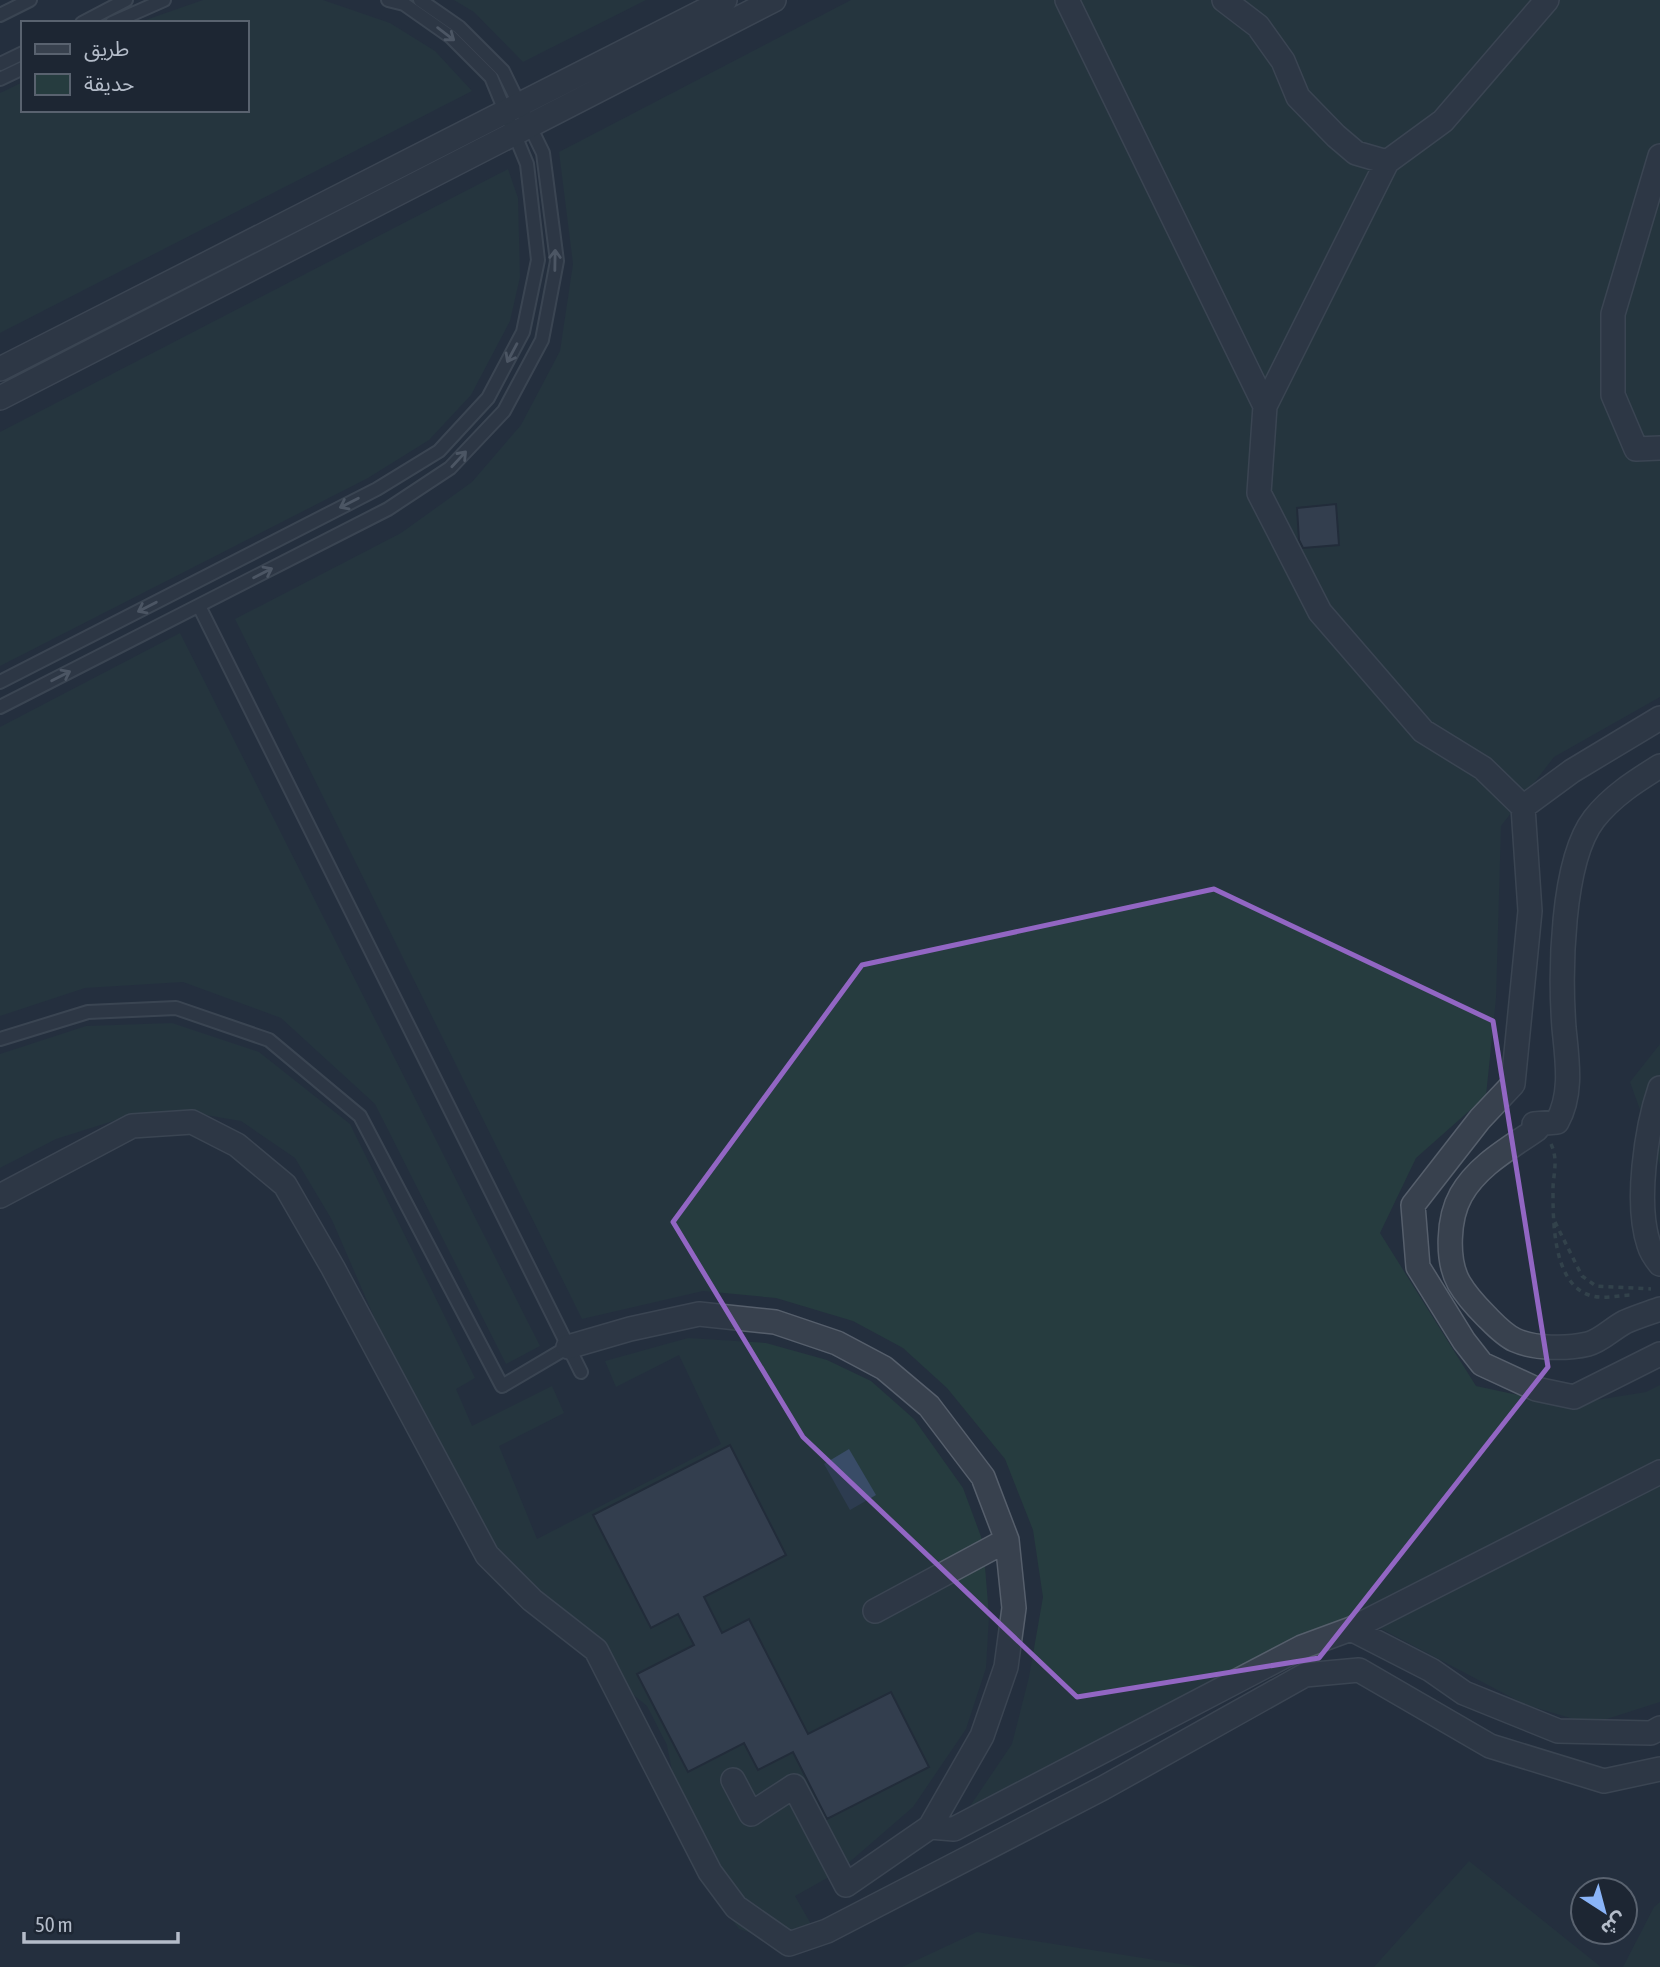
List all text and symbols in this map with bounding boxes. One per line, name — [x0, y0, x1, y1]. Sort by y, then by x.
legend — [21, 21, 248, 112]
one-way arrow — [437, 27, 455, 42]
text: طريق — [84, 36, 129, 62]
text: حديقة — [84, 71, 134, 95]
one-way arrow — [549, 249, 562, 272]
one-way arrow — [505, 342, 519, 363]
one-way arrow — [450, 450, 467, 468]
one-way arrow — [339, 497, 360, 511]
one-way arrow — [252, 565, 273, 579]
one-way arrow — [137, 600, 158, 614]
one-way arrow — [50, 669, 71, 683]
north arrow — [1569, 1876, 1639, 1946]
scale bar — [24, 1900, 178, 1944]
text: ش — [1597, 1908, 1631, 1941]
text: 50 m — [35, 1912, 73, 1936]

